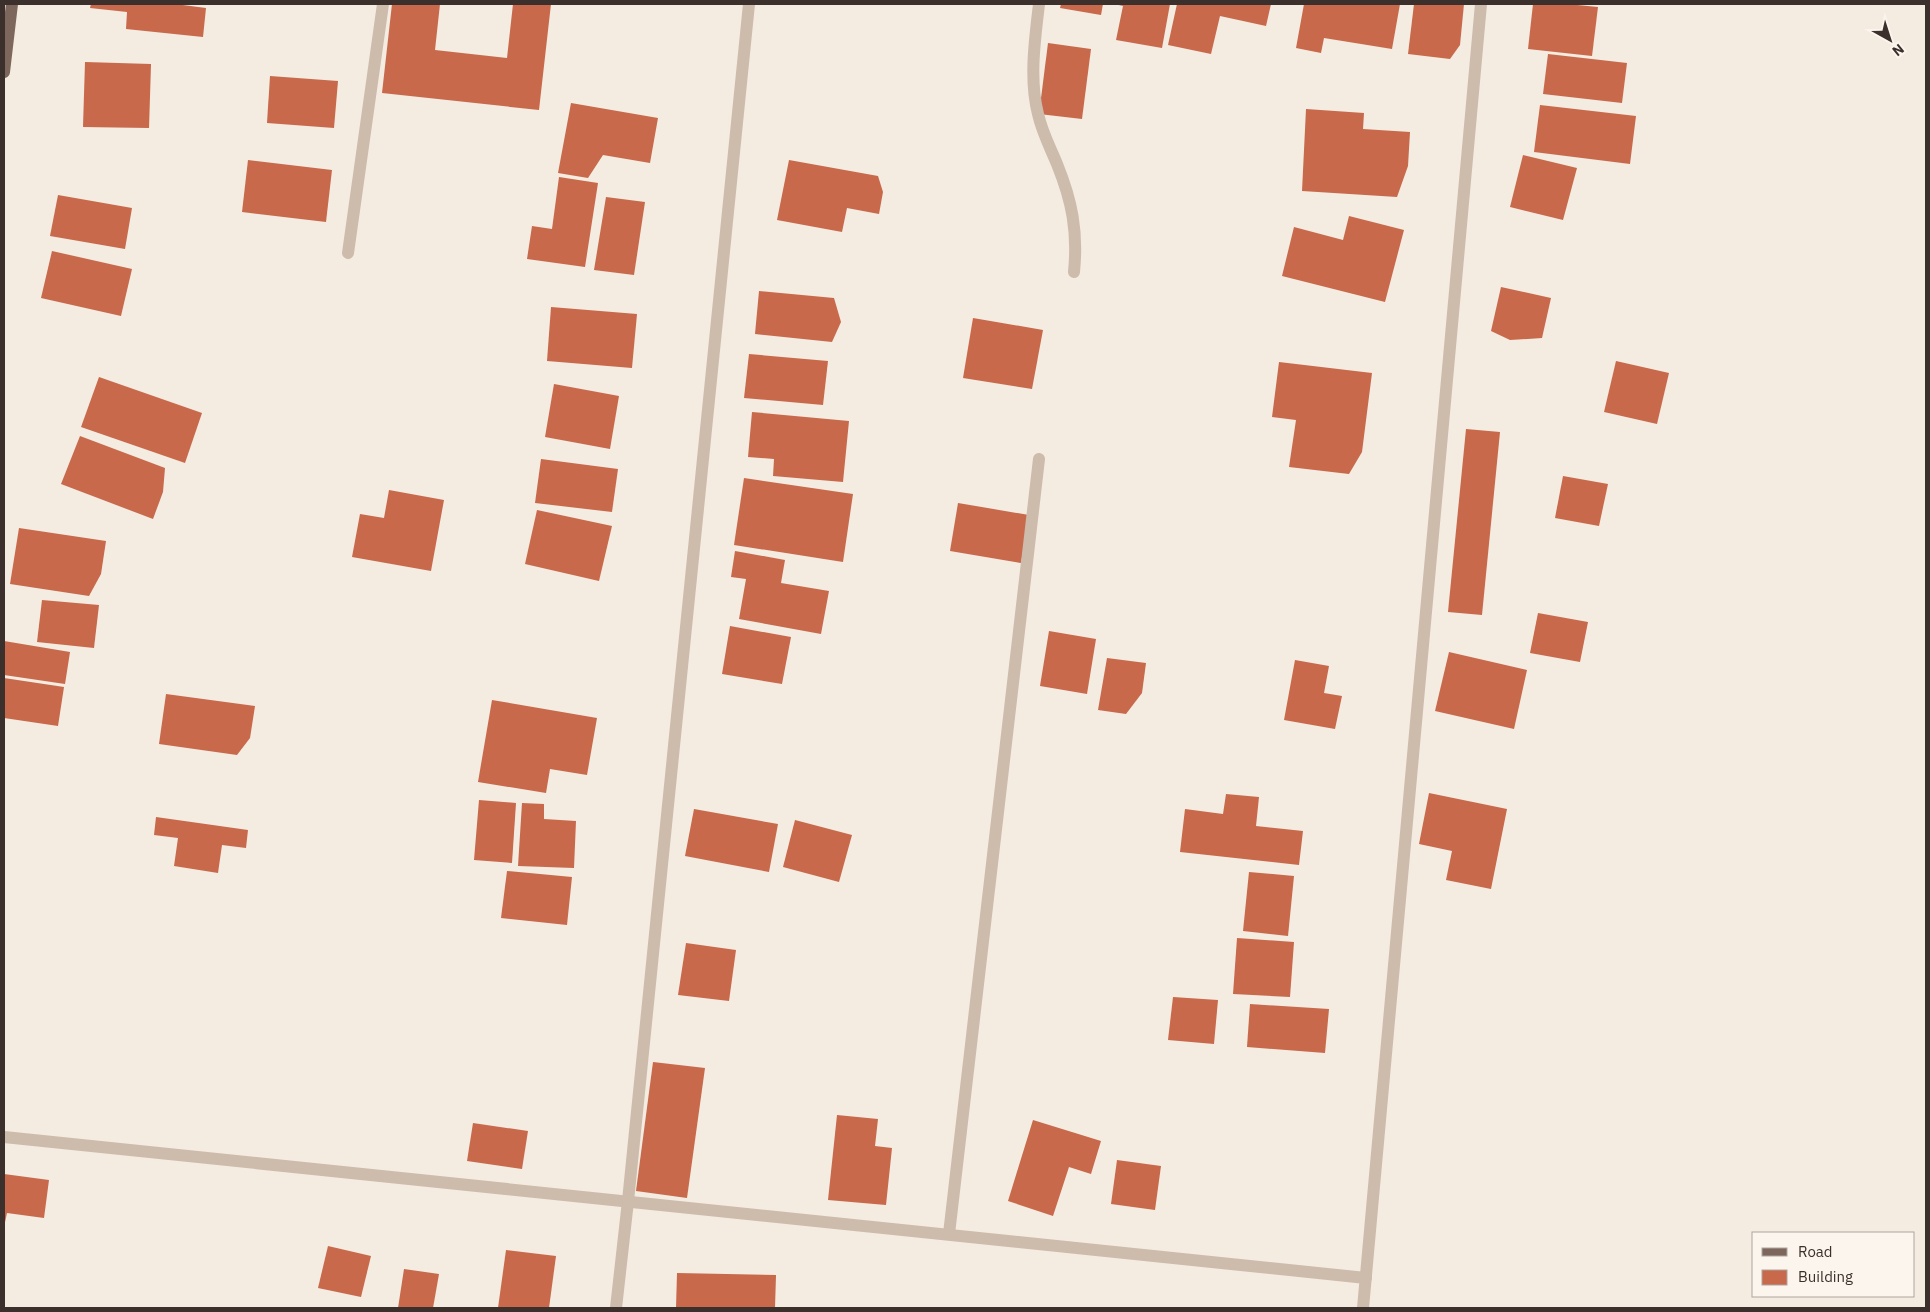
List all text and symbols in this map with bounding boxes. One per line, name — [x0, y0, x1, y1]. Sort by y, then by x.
north arrow — [1865, 15, 1915, 65]
text: N — [1889, 40, 1908, 60]
legend — [1752, 1232, 1915, 1297]
text: Road — [1798, 1242, 1833, 1261]
text: Building — [1798, 1267, 1853, 1286]

